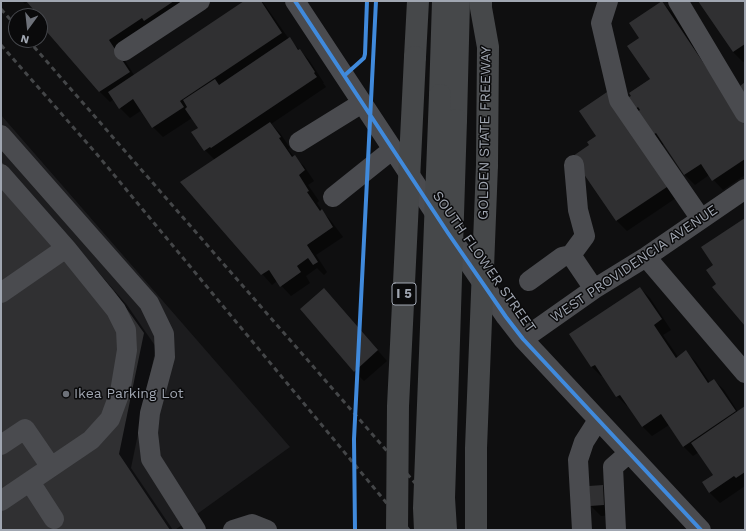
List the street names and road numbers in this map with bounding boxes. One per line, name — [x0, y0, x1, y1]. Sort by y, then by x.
street label: GOLDEN STATE FREEWAY — [475, 46, 495, 220]
street label: SOUTH FLOWER STREET — [429, 188, 539, 336]
street label: WEST PROVIDENCIA AVENUE — [547, 202, 721, 326]
road number: I 5 — [392, 283, 416, 305]

